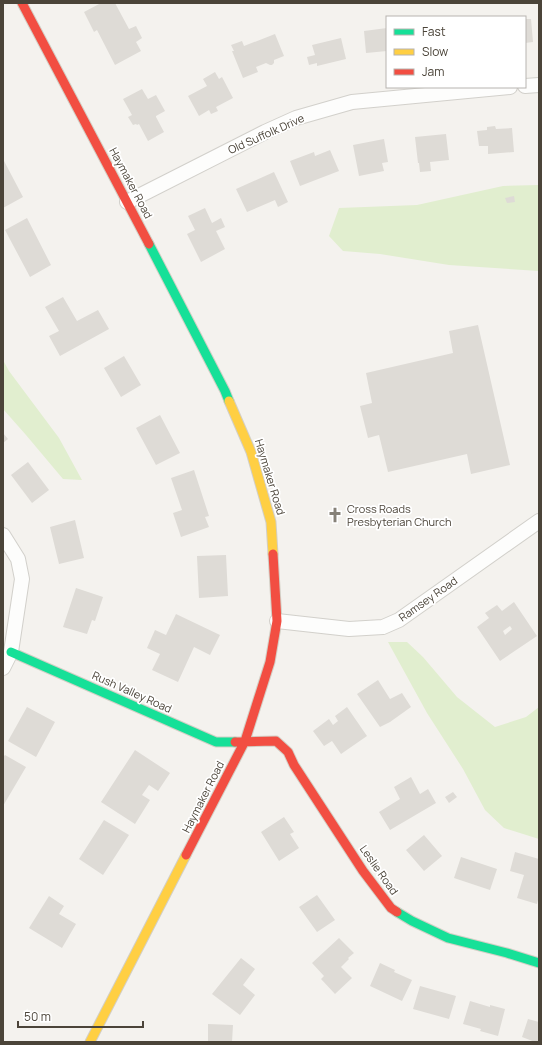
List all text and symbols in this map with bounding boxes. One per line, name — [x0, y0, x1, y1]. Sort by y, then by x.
legend — [386, 16, 526, 88]
text: Fast — [422, 23, 446, 40]
text: Slow — [422, 43, 448, 60]
text: Jam — [422, 63, 444, 80]
street label: Old Suffolk Drive — [225, 110, 307, 157]
street label: Haymaker Road — [106, 145, 157, 221]
street label: Haymaker Road — [252, 437, 289, 517]
place label: Cross Roads Presbyterian Church — [347, 501, 452, 529]
church icon: Cross Roads Presbyterian Church — [326, 506, 344, 524]
street label: Ramsey Road — [395, 573, 460, 624]
street label: Rush Valley Road — [90, 667, 174, 716]
street label: Haymaker Road — [178, 758, 227, 835]
street label: Leslie Road — [357, 842, 402, 898]
scale bar — [18, 1003, 143, 1029]
text: 50 m — [24, 1008, 51, 1025]

